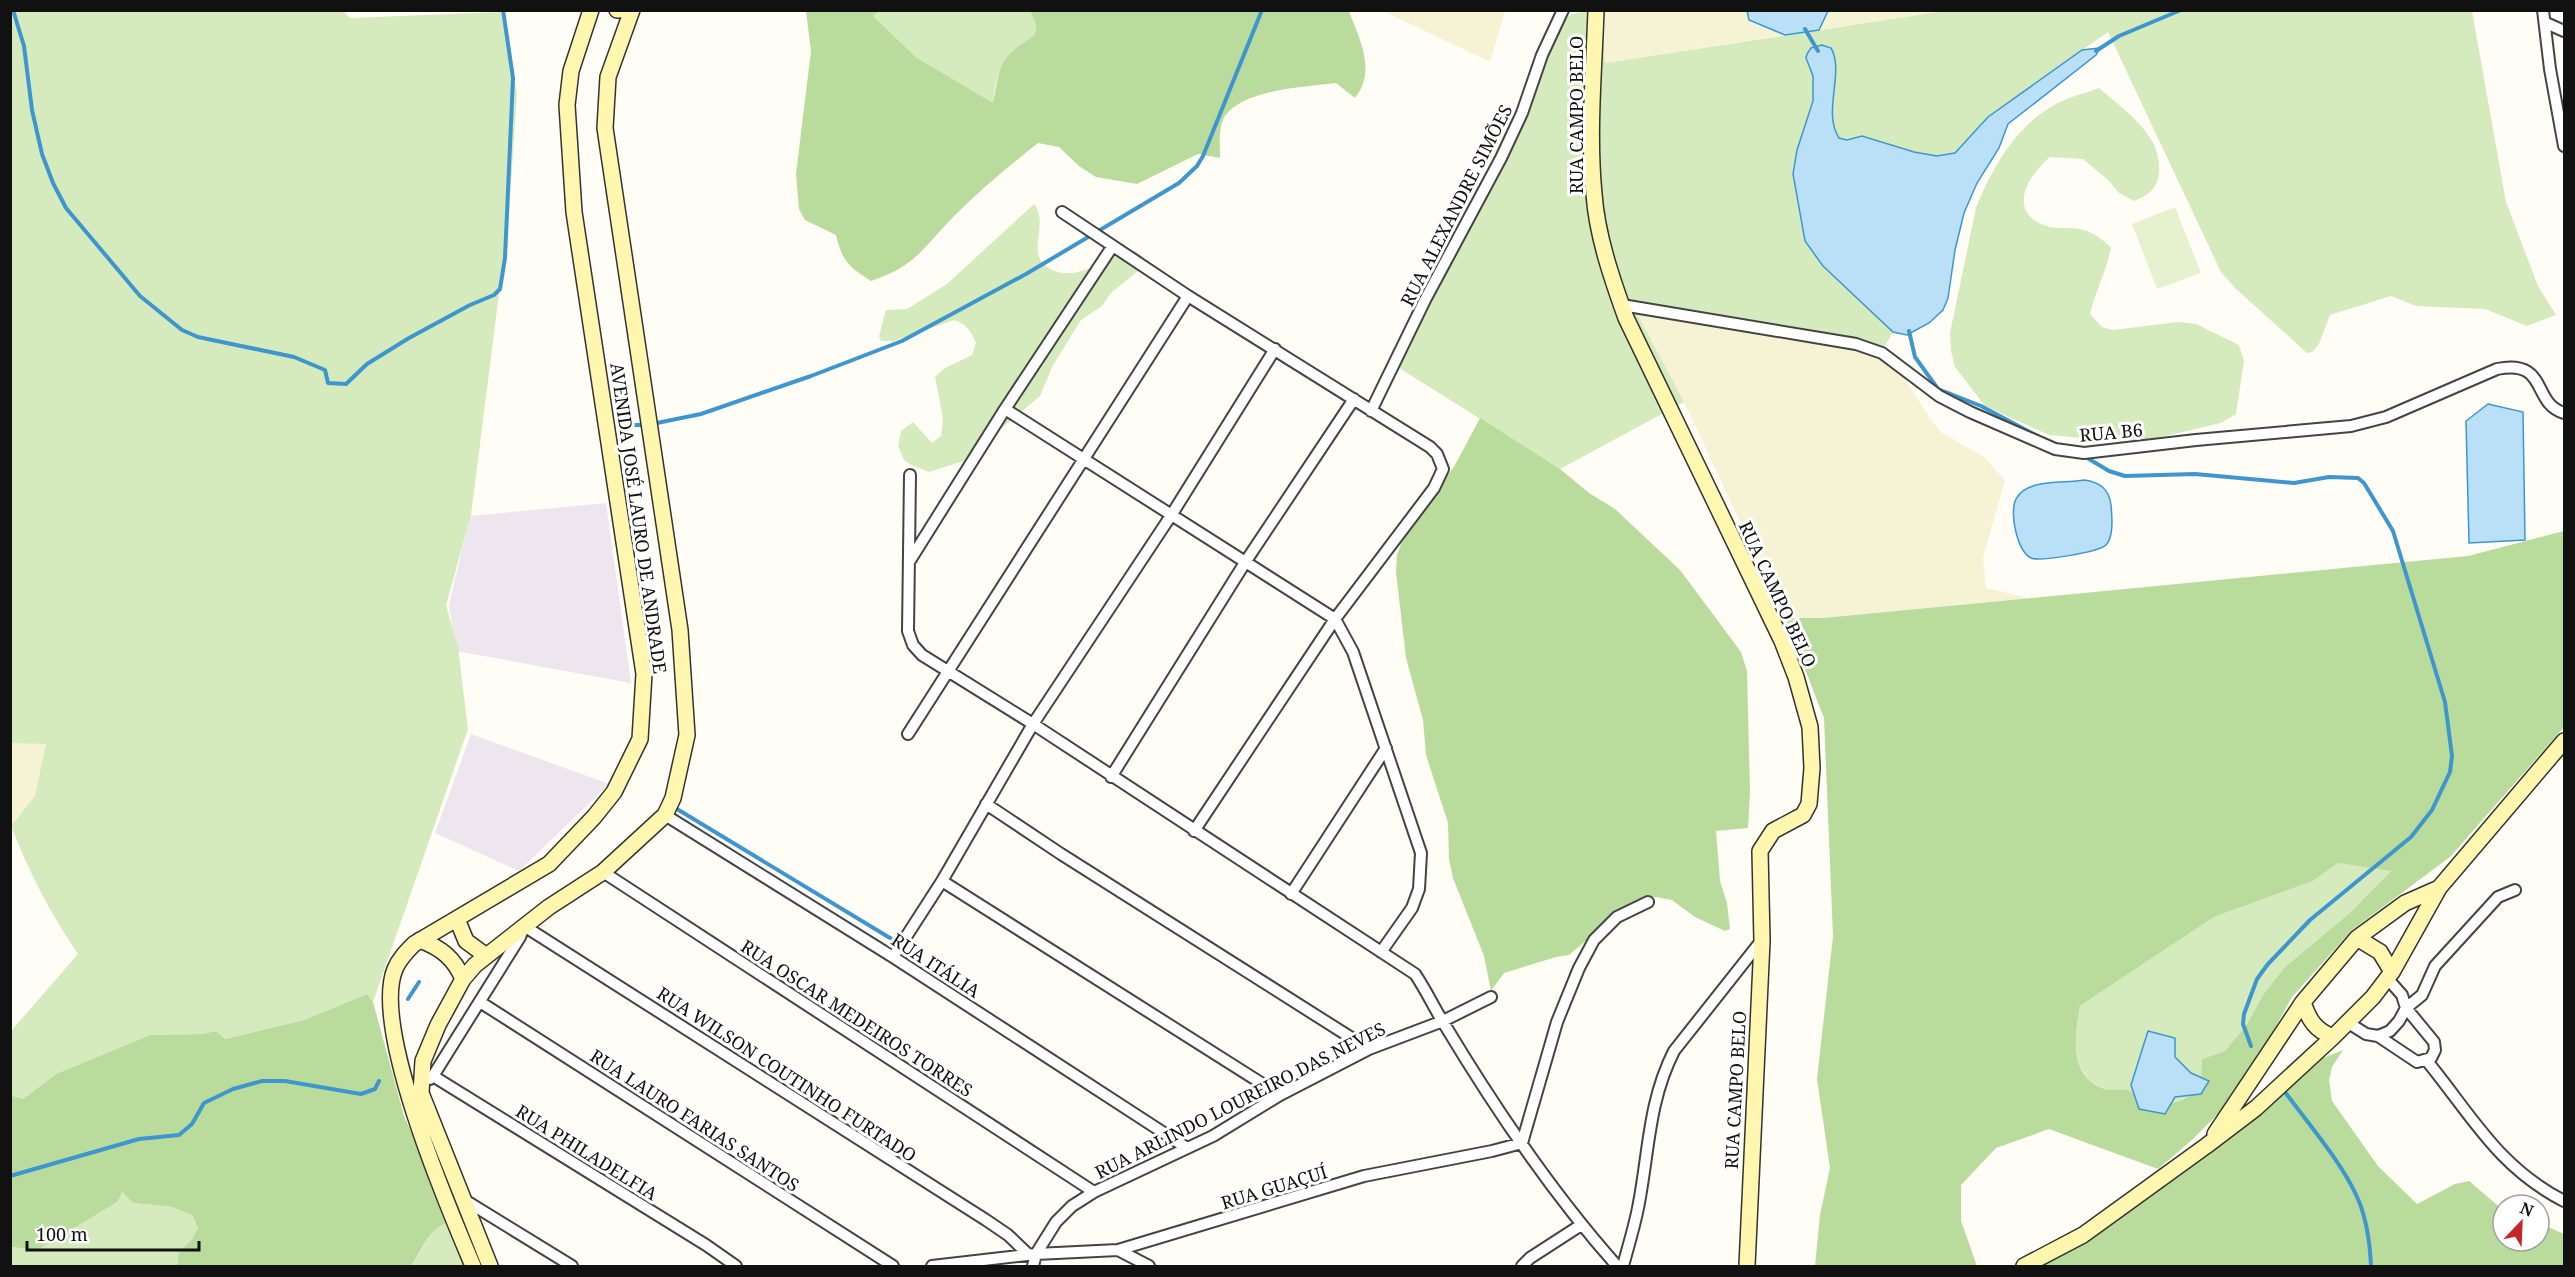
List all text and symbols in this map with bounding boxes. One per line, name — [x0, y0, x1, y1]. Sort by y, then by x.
street label: RUA CAMPO BELO — [1564, 36, 1588, 194]
street label: RUA ALEXANDRE SIMÕES — [1395, 100, 1517, 310]
street label: AVENIDA JOSÉ LAURO DE ANDRADE — [605, 361, 673, 675]
street label: RUA B6 — [2078, 417, 2144, 447]
street label: RUA CAMPO BELO — [1734, 517, 1822, 671]
street label: RUA ITÁLIA — [887, 927, 985, 1003]
street label: RUA OSCAR MEDEIROS TORRES — [736, 934, 978, 1102]
street label: RUA WILSON COUTINHO FURTADO — [653, 981, 921, 1167]
street label: RUA CAMPO BELO — [1719, 1010, 1751, 1170]
street label: RUA ARLINDO LOUREIRO DAS NEVES — [1091, 1016, 1389, 1184]
street label: RUA LAURO FARIAS SANTOS — [586, 1043, 804, 1197]
street label: RUA PHILADELFIA — [512, 1099, 663, 1205]
street label: RUA GUAÇUÍ — [1218, 1159, 1330, 1215]
north arrow — [2491, 1193, 2551, 1253]
text: N — [2517, 1197, 2537, 1222]
scale bar — [27, 1214, 200, 1252]
text: 100 m — [36, 1222, 88, 1246]

